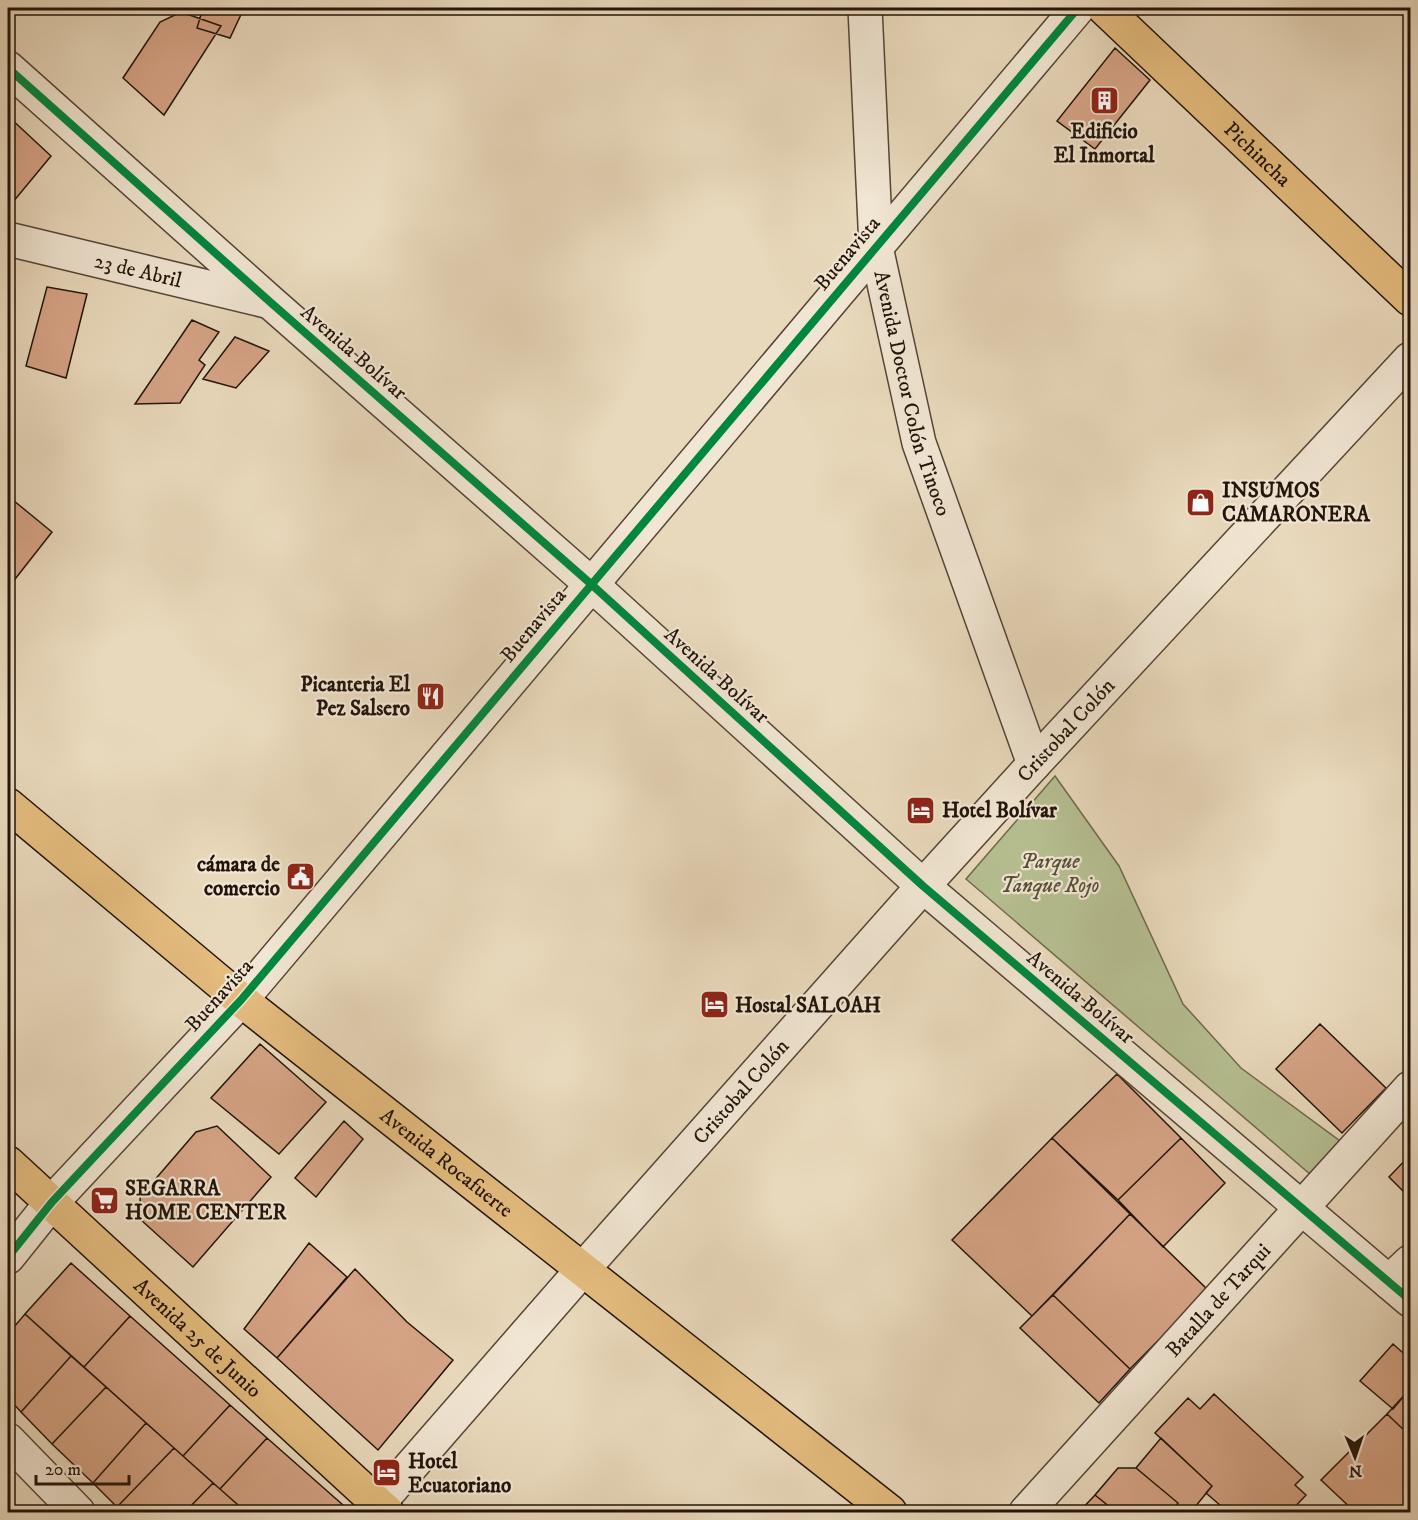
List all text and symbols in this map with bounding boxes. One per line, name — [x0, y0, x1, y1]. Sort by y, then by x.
building icon: Edificio El Inmortal — [1088, 84, 1120, 116]
street label: Pichincha — [1218, 117, 1296, 193]
place label: Edificio El Inmortal — [1054, 119, 1155, 169]
street label: Buenavista — [809, 211, 886, 296]
street label: 23 de Abril — [92, 248, 185, 294]
street label: Avenida Doctor Colón Tinoco — [868, 268, 956, 520]
street label: Avenida Bolívar — [295, 300, 412, 406]
place label: INSUMOS CAMARONERA — [1222, 478, 1370, 528]
shop icon: INSUMOS CAMARONERA — [1185, 486, 1217, 518]
street label: Buenavista — [495, 583, 572, 668]
street label: Avenida Bolívar — [658, 622, 774, 730]
place label: Picanteria El Pez Salsero — [300, 672, 411, 722]
street label: Cristobal Colón — [1012, 673, 1121, 788]
restaurant icon: Picanteria El Pez Salsero — [415, 680, 447, 712]
hotel icon: Hotel Bolívar — [905, 794, 937, 826]
place label: Hotel Bolívar — [942, 798, 1058, 824]
park label: Parque Tanque Rojo — [1001, 849, 1100, 900]
place label: cámara de comercio — [197, 852, 280, 902]
public building icon: cámara de comercio — [285, 860, 317, 892]
street label: Avenida Bolívar — [1021, 945, 1140, 1050]
street label: Buenavista — [180, 954, 259, 1038]
hotel icon: Hostal SALOAH — [698, 989, 730, 1021]
place label: Hostal SALOAH — [735, 993, 882, 1019]
street label: Cristobal Colón — [688, 1034, 795, 1150]
street label: Avenida Rocafuerte — [375, 1103, 518, 1224]
place label: SEGARRA HOME CENTER — [125, 1176, 287, 1226]
supermarket icon: SEGARRA HOME CENTER — [88, 1184, 120, 1216]
street label: Batalla de Tarqui — [1161, 1238, 1277, 1363]
street label: Avenida 25 de Junio — [128, 1273, 267, 1404]
north arrow — [1325, 1427, 1385, 1487]
scale bar — [36, 1448, 129, 1486]
place label: Hotel Ecuatoriano — [408, 1449, 511, 1499]
hotel icon: Hotel Ecuatoriano — [371, 1457, 403, 1489]
text: 20 m — [45, 1459, 81, 1481]
text: N — [1349, 1461, 1362, 1481]

